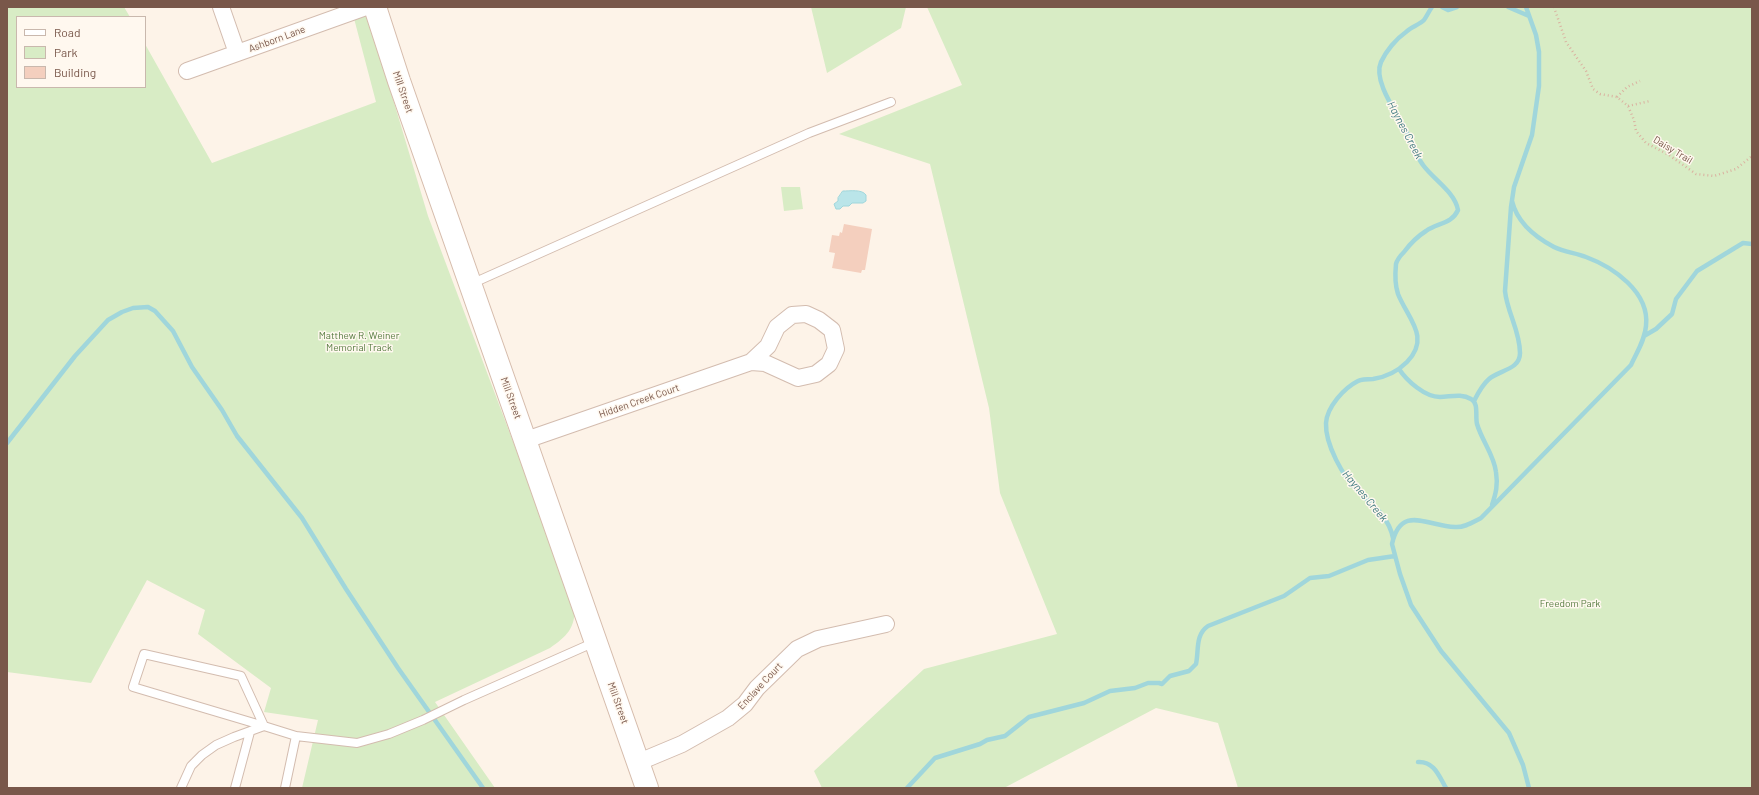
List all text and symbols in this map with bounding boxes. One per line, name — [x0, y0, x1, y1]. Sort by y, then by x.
legend — [16, 16, 146, 88]
street label: Ashborn Lane — [247, 23, 307, 55]
text: Road — [54, 25, 81, 39]
text: Park — [54, 45, 78, 59]
text: Building — [54, 65, 96, 79]
street label: Mill Street — [390, 69, 416, 115]
water label: Haynes Creek — [1384, 99, 1426, 161]
street label: Daisy Trail — [1651, 134, 1695, 166]
park label: Matthew R. Weiner Memorial Track — [319, 330, 399, 354]
street label: Mill Street — [498, 375, 524, 421]
street label: Hidden Creek Court — [597, 382, 681, 420]
water label: Haynes Creek — [1340, 468, 1390, 524]
park label: Freedom Park — [1540, 598, 1600, 610]
street label: Enclave Court — [735, 660, 785, 712]
street label: Mill Street — [605, 680, 631, 726]

